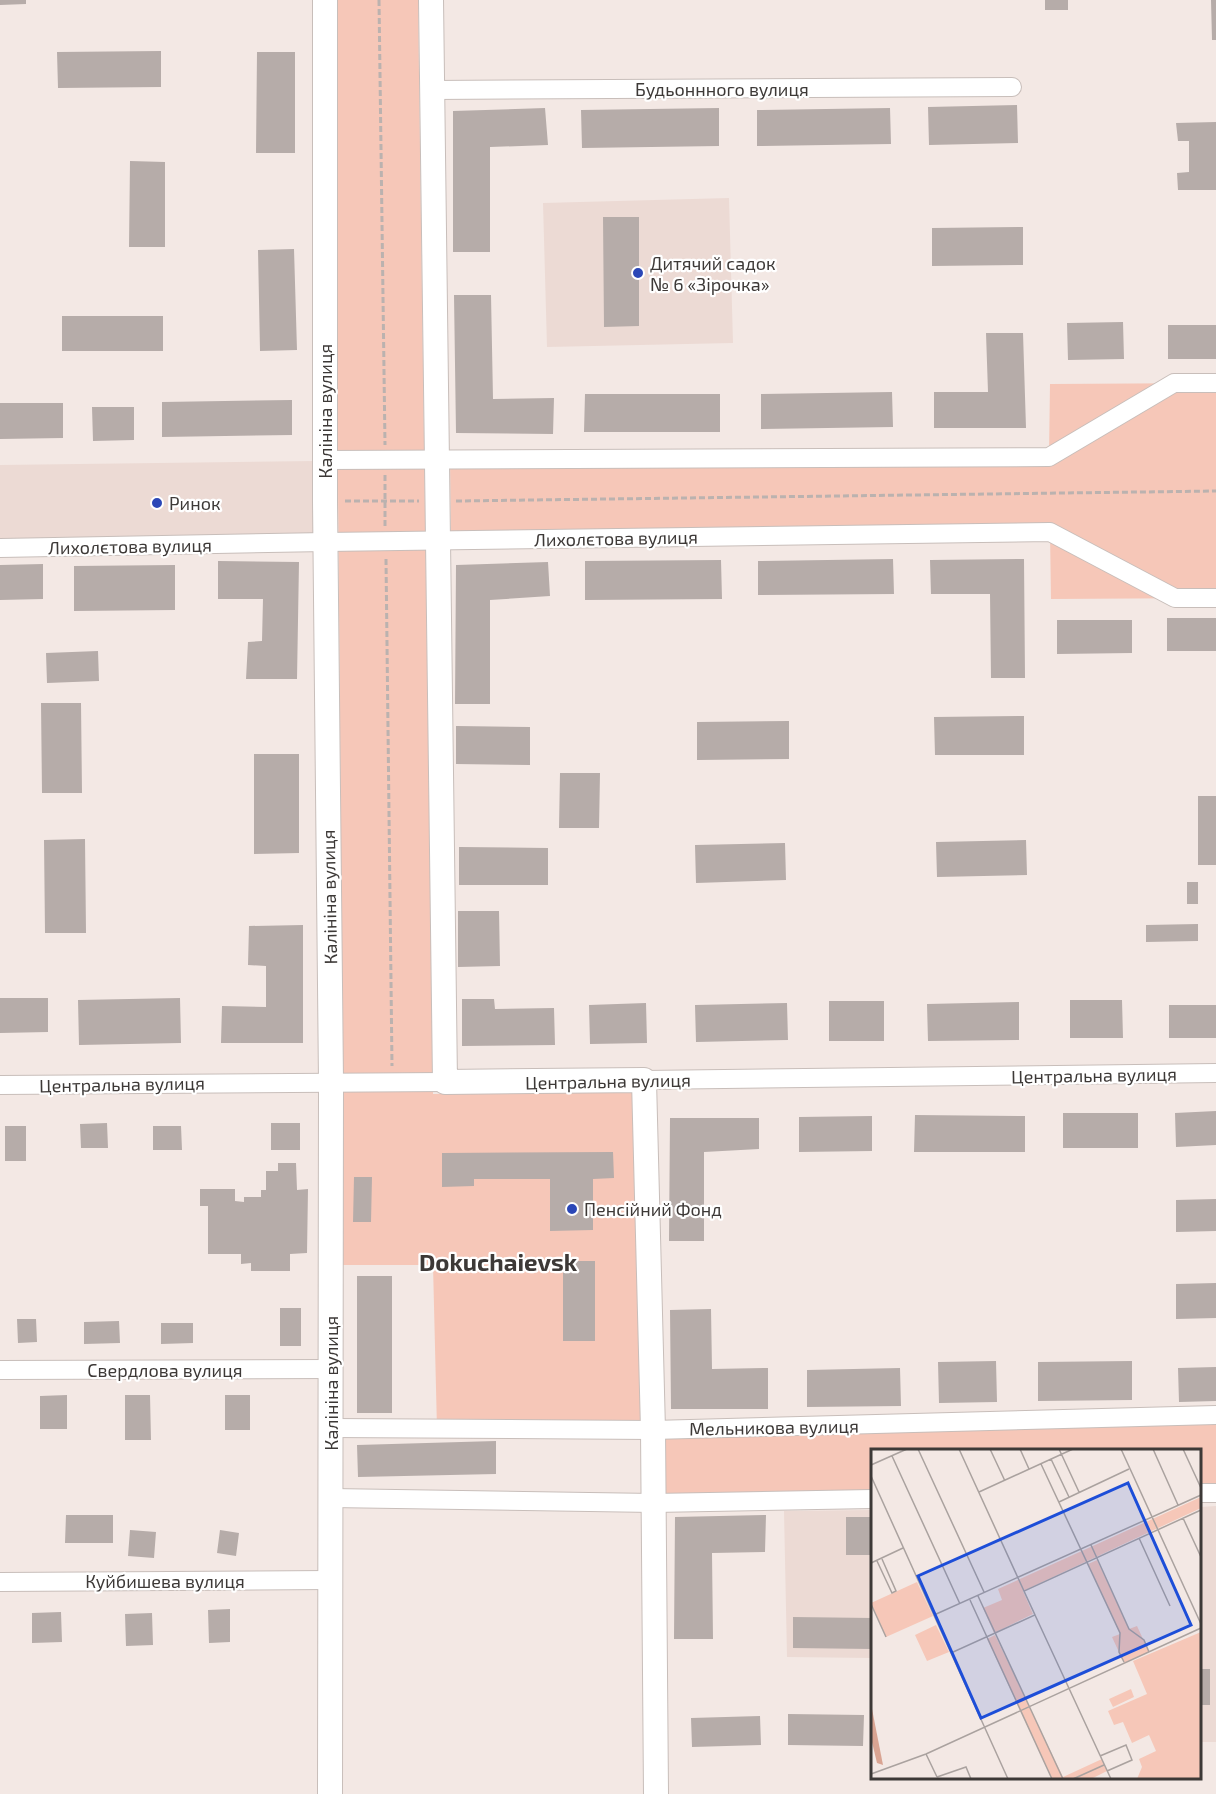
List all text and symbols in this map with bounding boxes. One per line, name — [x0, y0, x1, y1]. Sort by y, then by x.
street label: Будьоннного вулиця — [635, 78, 809, 100]
place label: Дитячий садок № 6 «Зірочка» — [650, 252, 776, 295]
marker: Дитячий садок № 6 «Зірочка» — [631, 266, 645, 280]
street label: Калініна вулиця — [314, 344, 336, 478]
place label: Ринок — [169, 492, 221, 514]
marker: Ринок — [150, 496, 164, 510]
street label: Лихолєтова вулиця — [534, 526, 698, 550]
street label: Лихолєтова вулиця — [48, 534, 212, 558]
street label: Калініна вулиця — [317, 829, 341, 965]
street label: Центральна вулиця — [1011, 1063, 1177, 1087]
street label: Центральна вулиця — [525, 1069, 691, 1093]
street label: Центральна вулиця — [39, 1072, 205, 1096]
place label: Пенсійний Фонд — [584, 1198, 722, 1220]
marker: Пенсійний Фонд — [565, 1202, 579, 1216]
district label: Dokuchaievsk — [419, 1247, 578, 1276]
street label: Калініна вулиця — [320, 1316, 342, 1450]
street label: Свердлова вулиця — [87, 1359, 243, 1381]
street label: Мельникова вулиця — [689, 1415, 859, 1439]
inset map — [871, 1449, 1201, 1779]
street label: Куйбишева вулиця — [85, 1570, 245, 1592]

